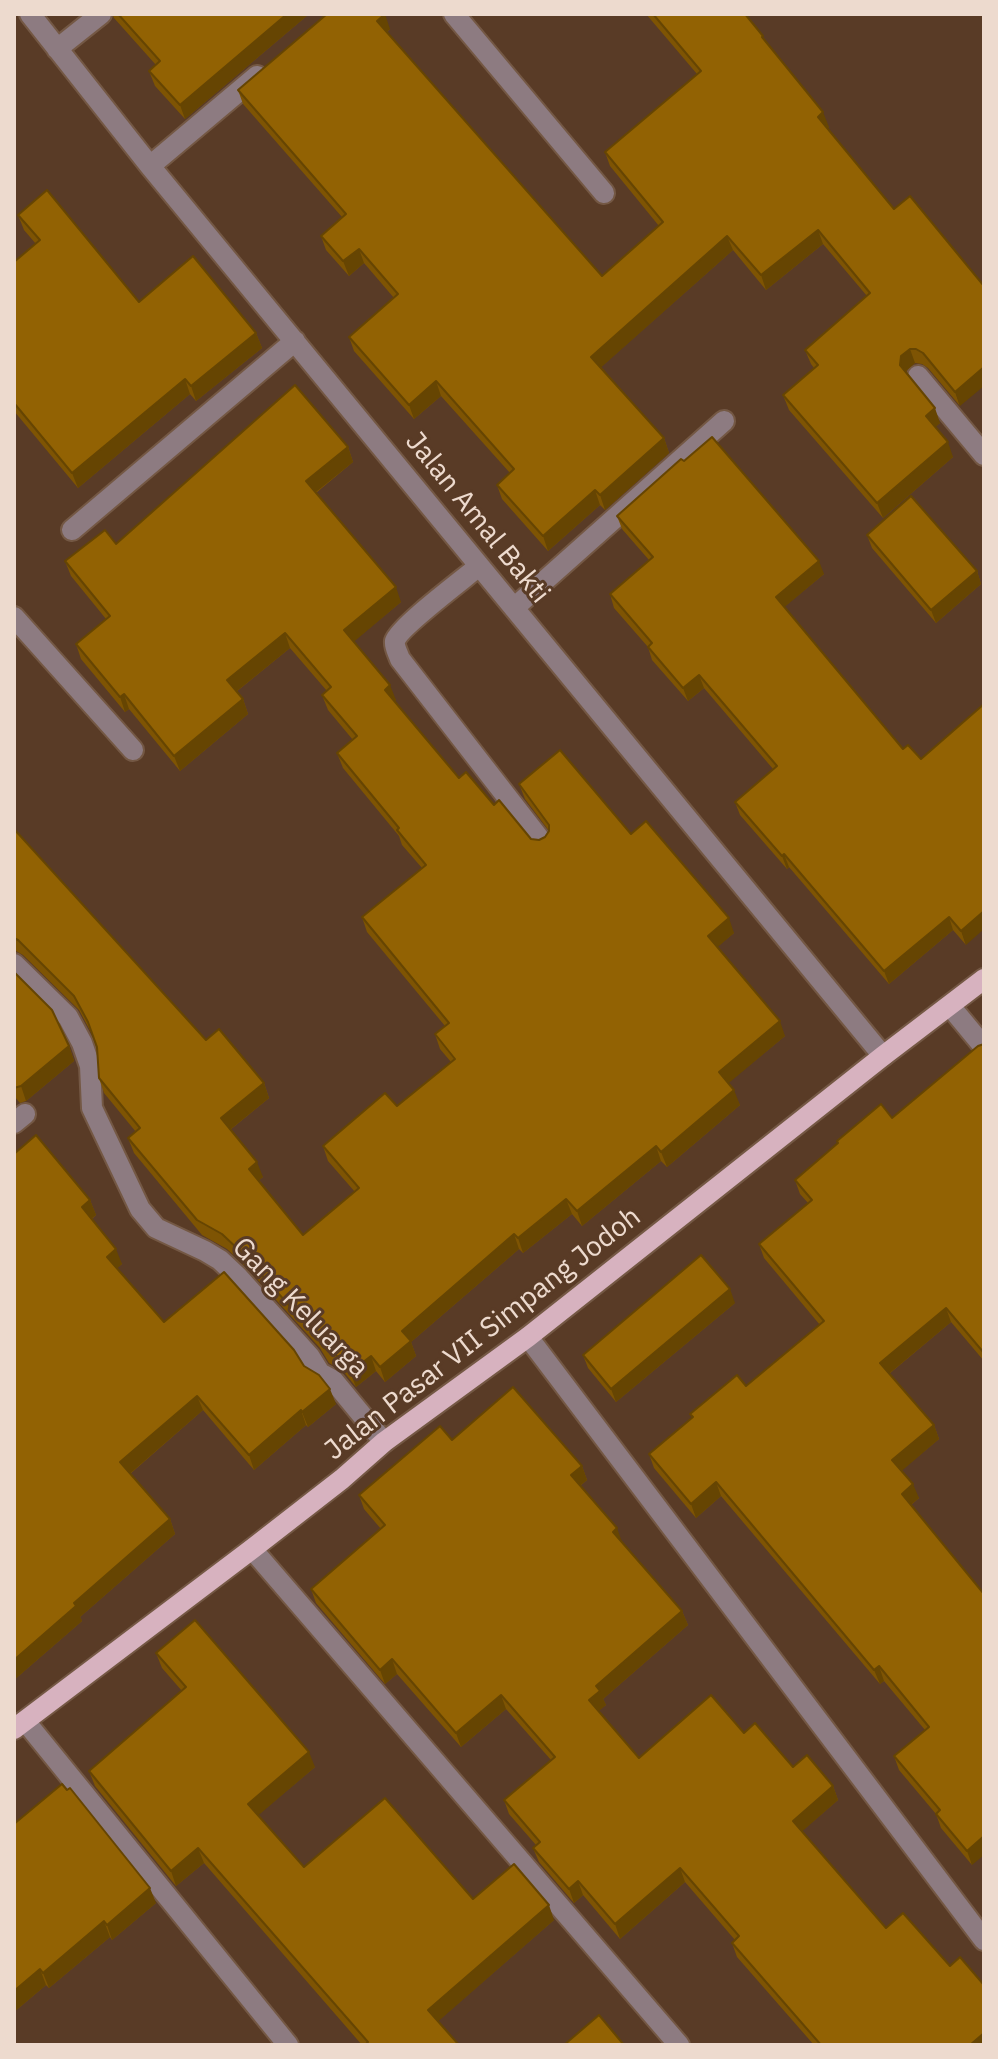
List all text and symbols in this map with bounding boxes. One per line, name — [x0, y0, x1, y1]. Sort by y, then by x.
street label: Jalan Amal Bakti — [398, 426, 556, 610]
street label: Jalan Pasar VII Simpang Jodoh — [318, 1200, 648, 1468]
street label: Gang Keluarga — [225, 1231, 375, 1385]

